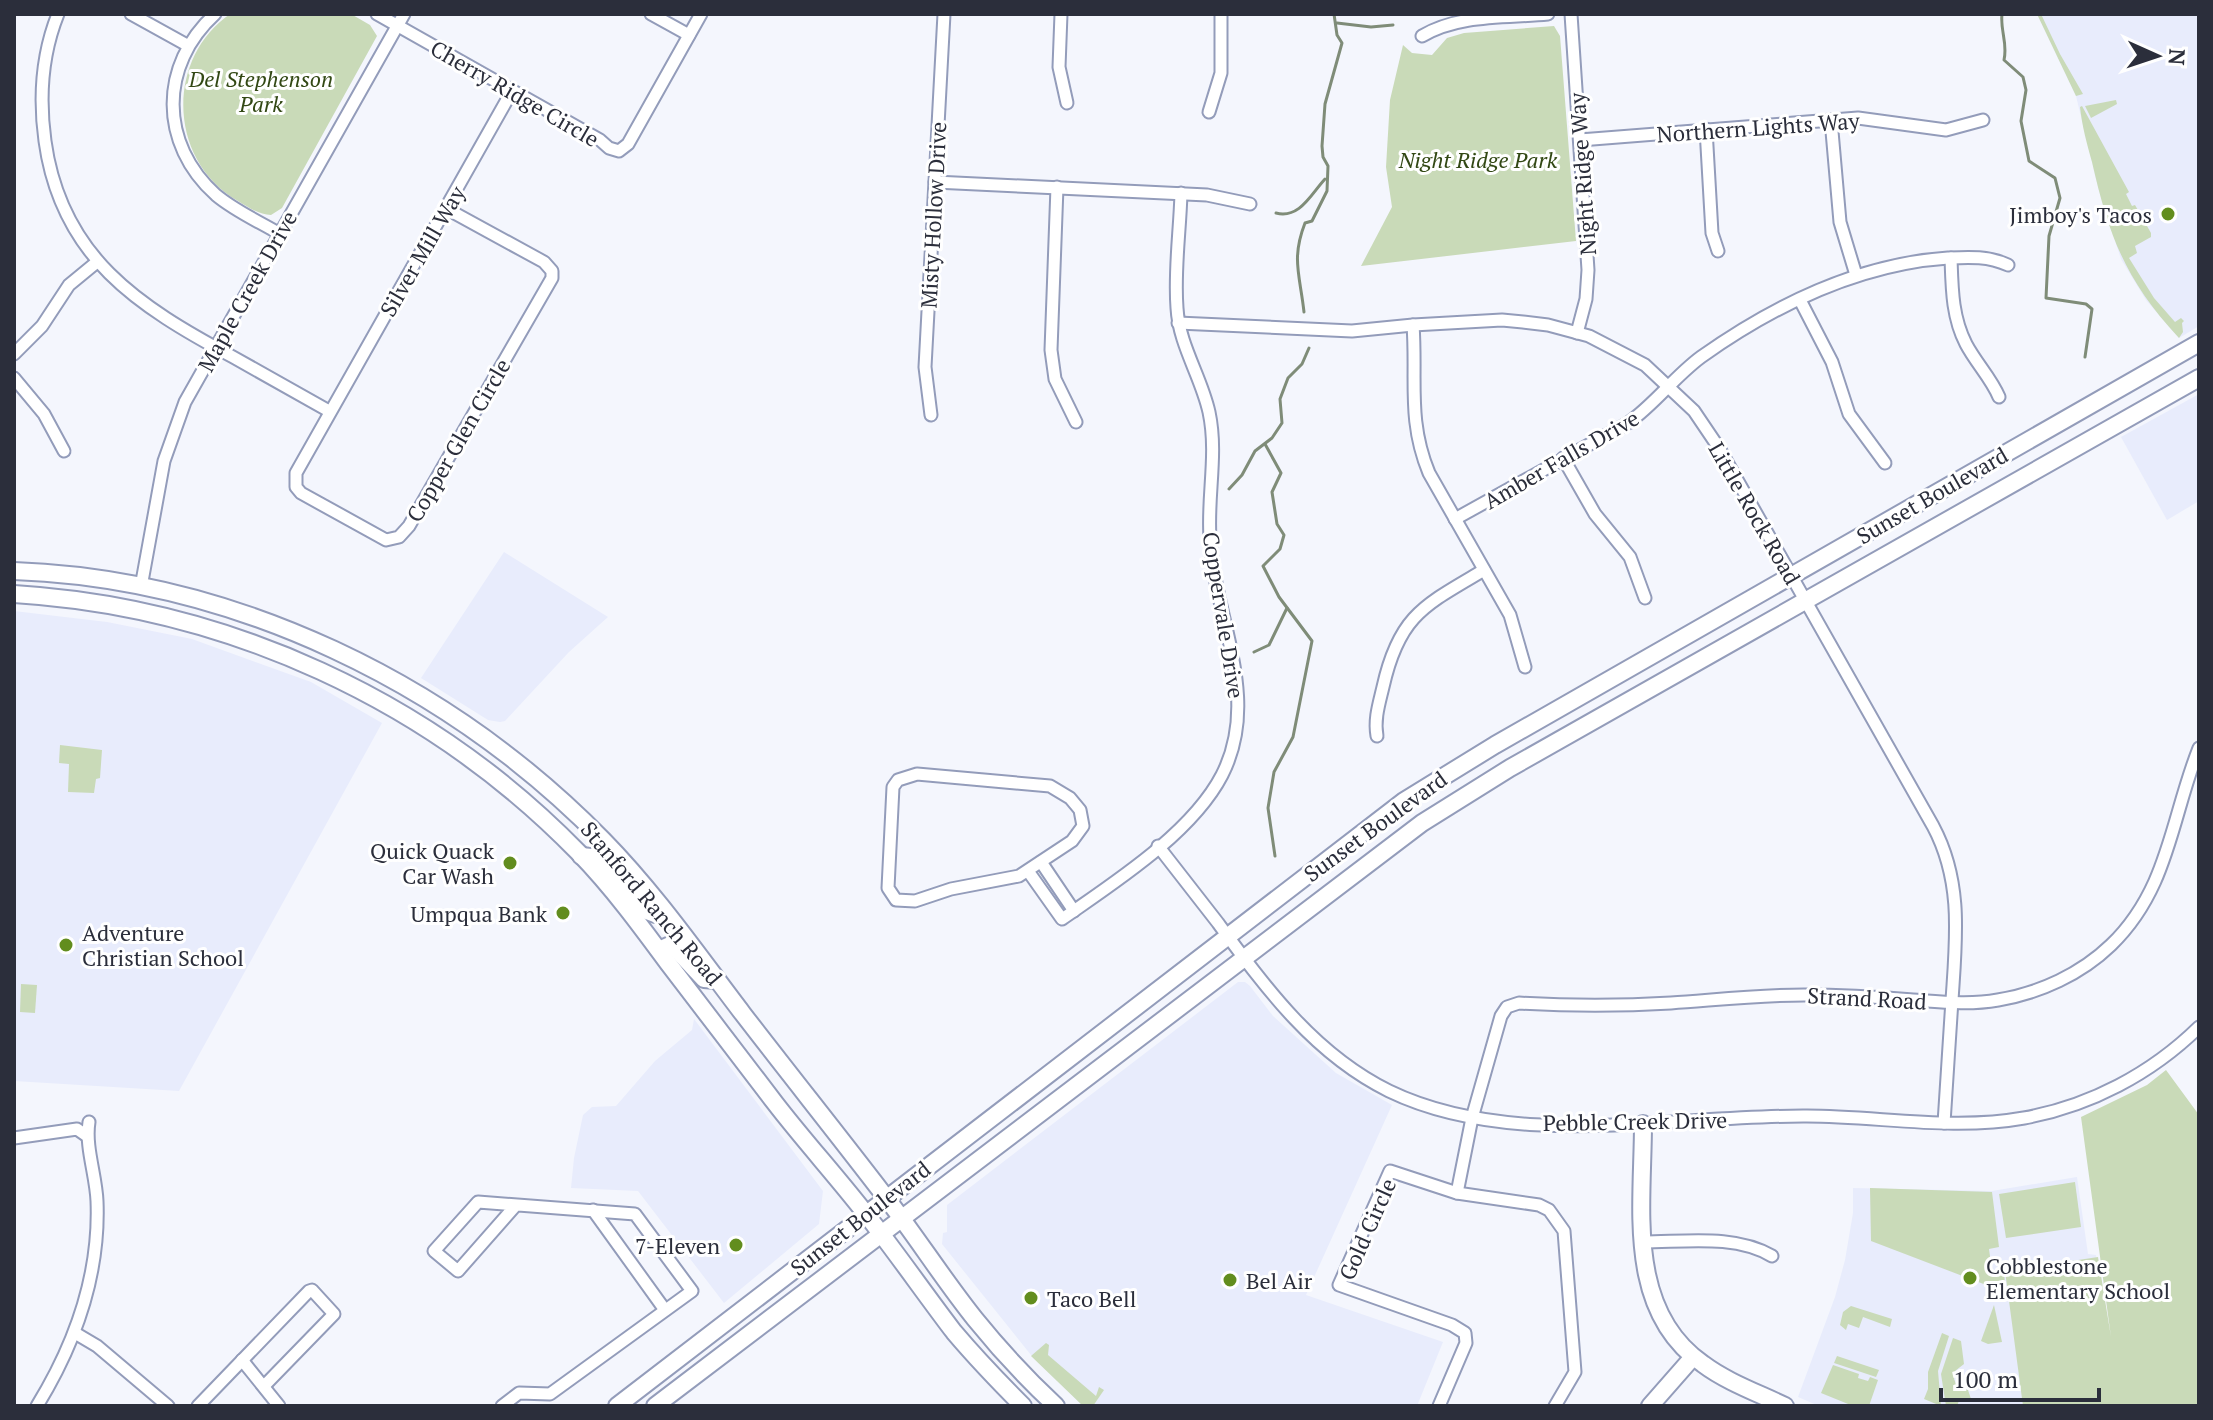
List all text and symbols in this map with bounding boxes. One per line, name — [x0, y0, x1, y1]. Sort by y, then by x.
north arrow — [2117, 16, 2197, 96]
street label: Cherry Ridge Circle — [426, 33, 604, 153]
text: N — [2163, 48, 2192, 66]
park label: Del Stephenson Park — [188, 64, 333, 118]
street label: Night Ridge Way — [1562, 91, 1602, 256]
street label: Northern Lights Way — [1656, 105, 1861, 149]
street label: Misty Hollow Drive — [914, 121, 952, 309]
park label: Night Ridge Park — [1398, 145, 1558, 174]
street label: Silver Mill Way — [373, 180, 472, 322]
place label: Jimboy's Tacos — [2009, 200, 2152, 229]
street label: Maple Creek Drive — [191, 205, 303, 377]
marker: Jimboy's Tacos — [2159, 205, 2177, 223]
street label: Copper Glen Circle — [399, 353, 517, 527]
street label: Amber Falls Drive — [1478, 403, 1644, 515]
street label: Little Rock Road — [1702, 437, 1808, 589]
street label: Sunset Boulevard — [1851, 440, 2013, 550]
street label: Coppervale Drive — [1197, 530, 1251, 700]
street label: Sunset Boulevard — [1298, 764, 1452, 888]
street label: Stanford Ranch Road — [575, 815, 729, 991]
place label: Quick Quack Car Wash — [370, 836, 495, 890]
marker: Quick Quack Car Wash — [501, 854, 519, 872]
place label: Umpqua Bank — [411, 899, 548, 928]
marker: Umpqua Bank — [554, 904, 572, 922]
place label: Adventure Christian School — [82, 918, 244, 972]
marker: Adventure Christian School — [57, 936, 75, 954]
street label: Strand Road — [1807, 980, 1927, 1016]
street label: Pebble Creek Drive — [1543, 1105, 1727, 1137]
street label: Sunset Boulevard — [784, 1154, 936, 1282]
street label: Gold Circle — [1332, 1173, 1402, 1285]
place label: 7-Eleven — [635, 1231, 720, 1260]
marker: 7-Eleven — [727, 1236, 745, 1254]
place label: Cobblestone Elementary School — [1986, 1251, 2170, 1305]
place label: Bel Air — [1246, 1266, 1313, 1295]
marker: Cobblestone Elementary School — [1961, 1269, 1979, 1287]
marker: Bel Air — [1221, 1271, 1239, 1289]
place label: Taco Bell — [1047, 1284, 1136, 1313]
marker: Taco Bell — [1022, 1289, 1040, 1307]
scale bar — [1941, 1352, 2099, 1402]
text: 100 m — [1953, 1363, 2018, 1395]

